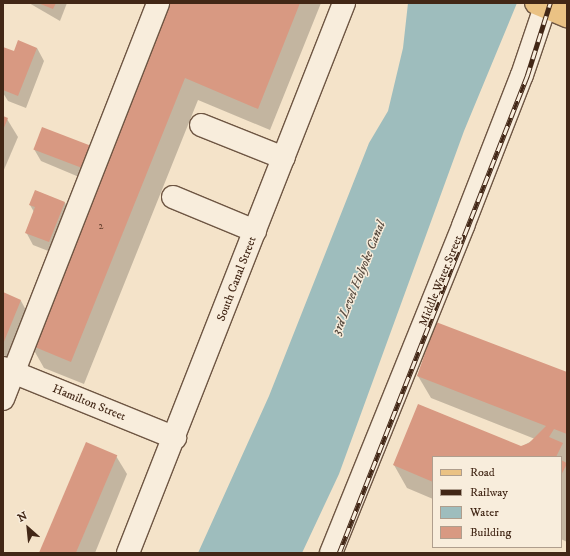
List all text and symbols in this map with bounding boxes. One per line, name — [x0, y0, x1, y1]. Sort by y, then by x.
water label: 3rd Level Holyoke Canal — [329, 219, 389, 337]
house number: 2 — [99, 221, 103, 233]
street label: Middle Water Street — [416, 233, 466, 329]
street label: South Canal Street — [214, 235, 260, 323]
street label: Hamilton Street — [50, 382, 128, 424]
legend — [432, 456, 562, 548]
text: Road — [470, 465, 495, 480]
text: Railway — [470, 485, 508, 500]
text: Water — [470, 505, 499, 520]
north arrow — [8, 508, 48, 548]
text: N — [15, 509, 30, 526]
text: Building — [470, 525, 511, 540]

